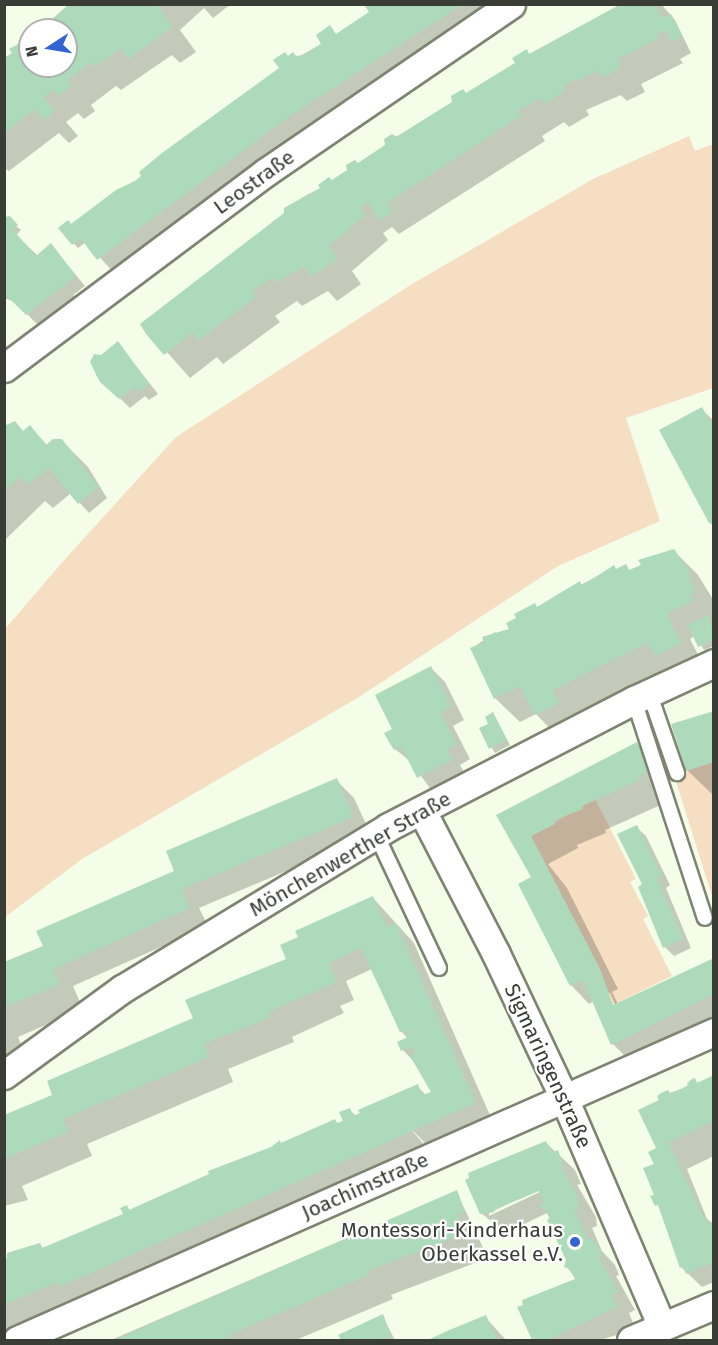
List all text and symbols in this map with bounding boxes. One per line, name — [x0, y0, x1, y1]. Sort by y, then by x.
north arrow — [18, 18, 78, 78]
text: N — [21, 44, 42, 59]
street label: Leostraße — [209, 144, 299, 220]
street label: Mönchenwerther Straße — [245, 786, 455, 922]
street label: Sigmaringenstraße — [499, 980, 597, 1152]
street label: Joachimstraße — [298, 1147, 432, 1225]
place label: Montessori-Kinderhaus Oberkassel e.V. — [341, 1217, 563, 1267]
marker: Montessori-Kinderhaus Oberkassel e.V. — [568, 1235, 582, 1249]

